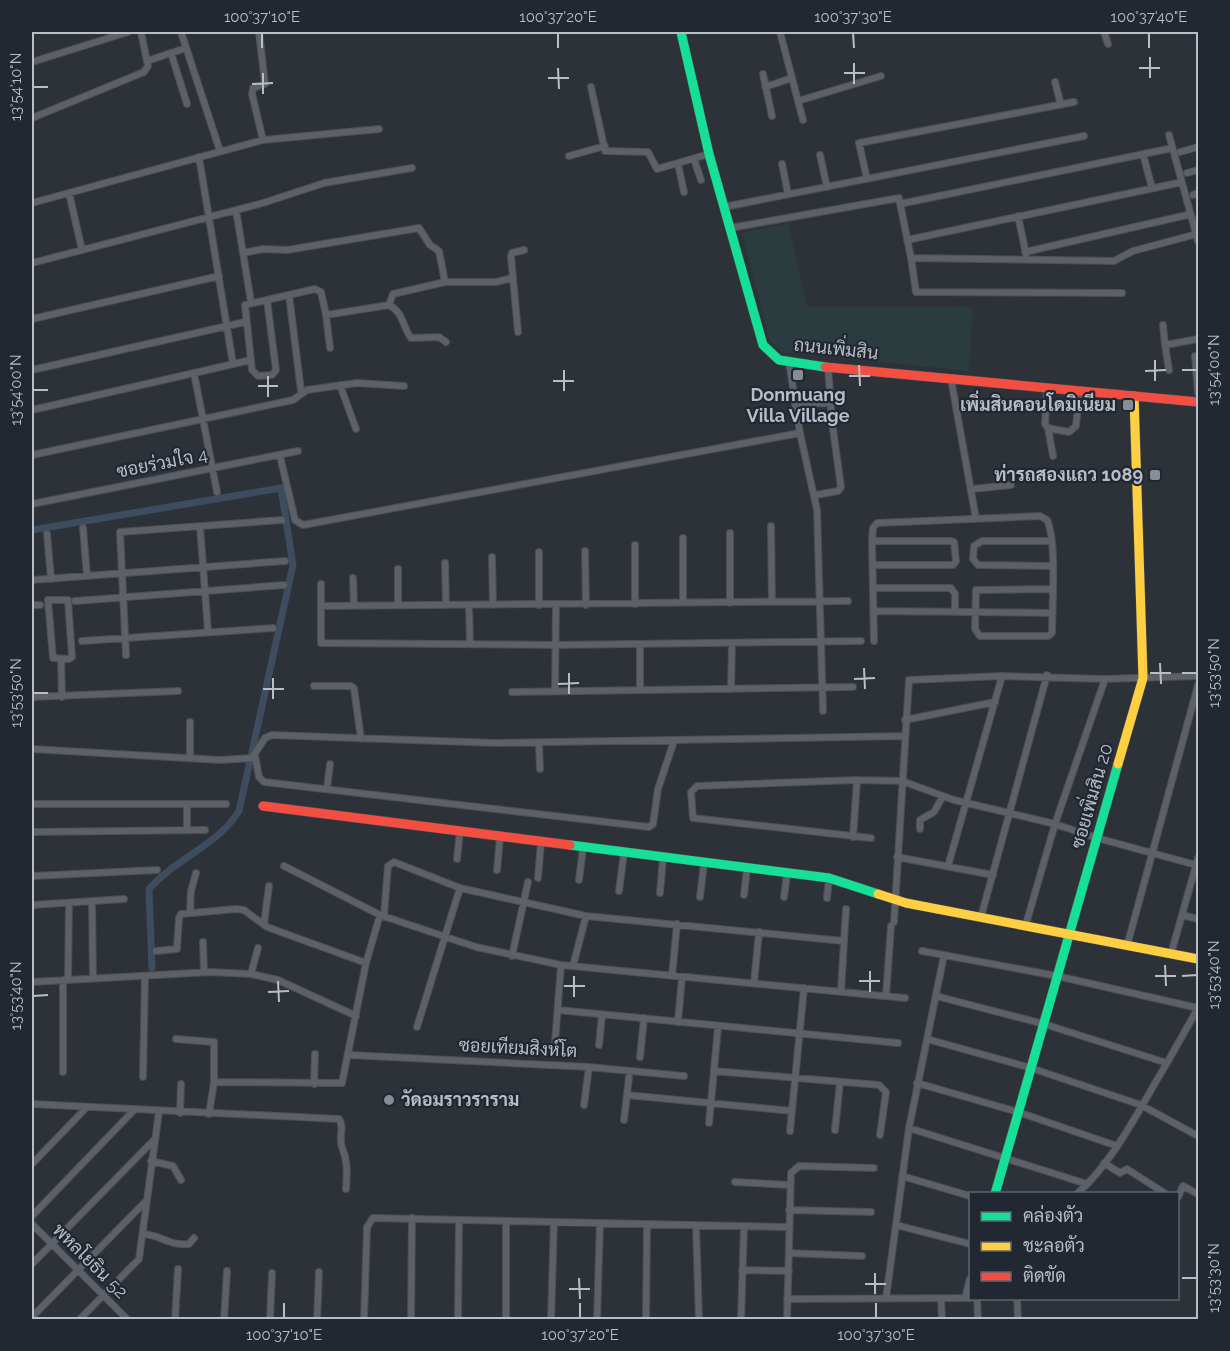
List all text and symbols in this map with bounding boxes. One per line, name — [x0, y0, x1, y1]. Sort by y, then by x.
text: 100°37'10"E — [224, 8, 300, 26]
text: 100°37'20"E — [519, 8, 597, 26]
text: 100°37'30"E — [814, 8, 892, 26]
text: 100°37'40"E — [1111, 8, 1187, 26]
text: 13°54'10"N — [7, 53, 25, 121]
street label: ถนนเพิ่มสิน — [793, 329, 880, 363]
text: 13°54'00"N — [1205, 334, 1223, 406]
text: 13°54'00"N — [7, 354, 25, 426]
marker: Donmuang Villa Village — [791, 368, 805, 382]
place label: Donmuang Villa Village — [747, 384, 850, 426]
place label: เพิ่มสินคอนโดมิเนียม — [960, 390, 1116, 415]
marker: เพิ่มสินคอนโดมิเนียม — [1121, 398, 1135, 412]
street label: ซอยร่วมใจ 4 — [114, 441, 209, 482]
place label: ท่ารถสองแถว 1089 — [994, 463, 1143, 485]
marker: ท่ารถสองแถว 1089 — [1148, 468, 1162, 482]
text: 13°53'50"N — [1205, 638, 1223, 708]
text: 13°53'50"N — [7, 658, 25, 728]
street label: ซอยเพิ่มสิน 20 — [1062, 740, 1117, 851]
text: 13°53'40"N — [1205, 941, 1223, 1009]
text: 13°53'40"N — [7, 962, 25, 1030]
street label: ซอยเทียมสิงห์โต — [458, 1032, 578, 1061]
place label: วัดอมราวราราม — [401, 1089, 519, 1110]
marker: วัดอมราวราราม — [382, 1093, 396, 1107]
legend — [969, 1192, 1179, 1300]
text: คล่องตัว — [1023, 1204, 1083, 1226]
street label: พหลโยธิน 52 — [49, 1218, 133, 1302]
text: ชะลอตัว — [1023, 1235, 1085, 1256]
text: 13°53'30"N — [1205, 1243, 1223, 1313]
text: ติดขัด — [1023, 1265, 1066, 1286]
text: 100°37'10"E — [246, 1326, 322, 1344]
text: 100°37'20"E — [541, 1326, 619, 1344]
text: 100°37'30"E — [837, 1326, 915, 1344]

